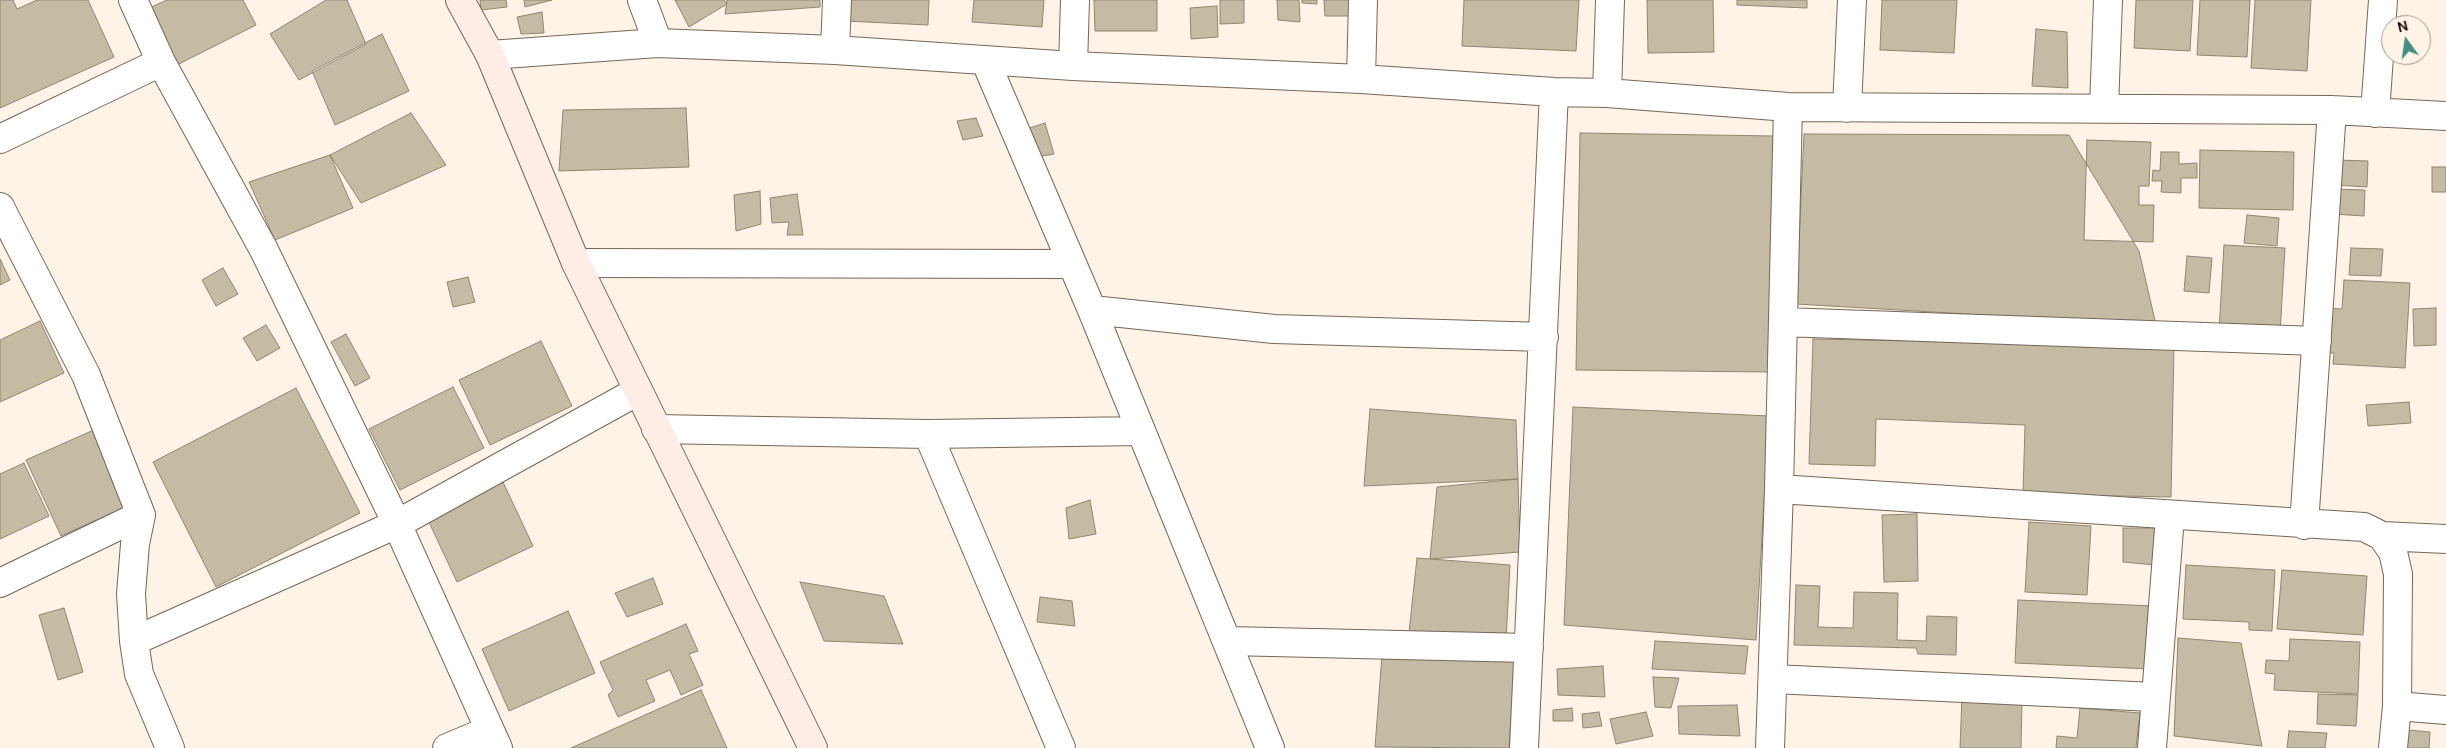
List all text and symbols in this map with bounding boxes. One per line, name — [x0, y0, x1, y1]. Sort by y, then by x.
north arrow — [2381, 15, 2431, 65]
text: N — [2395, 16, 2410, 36]

